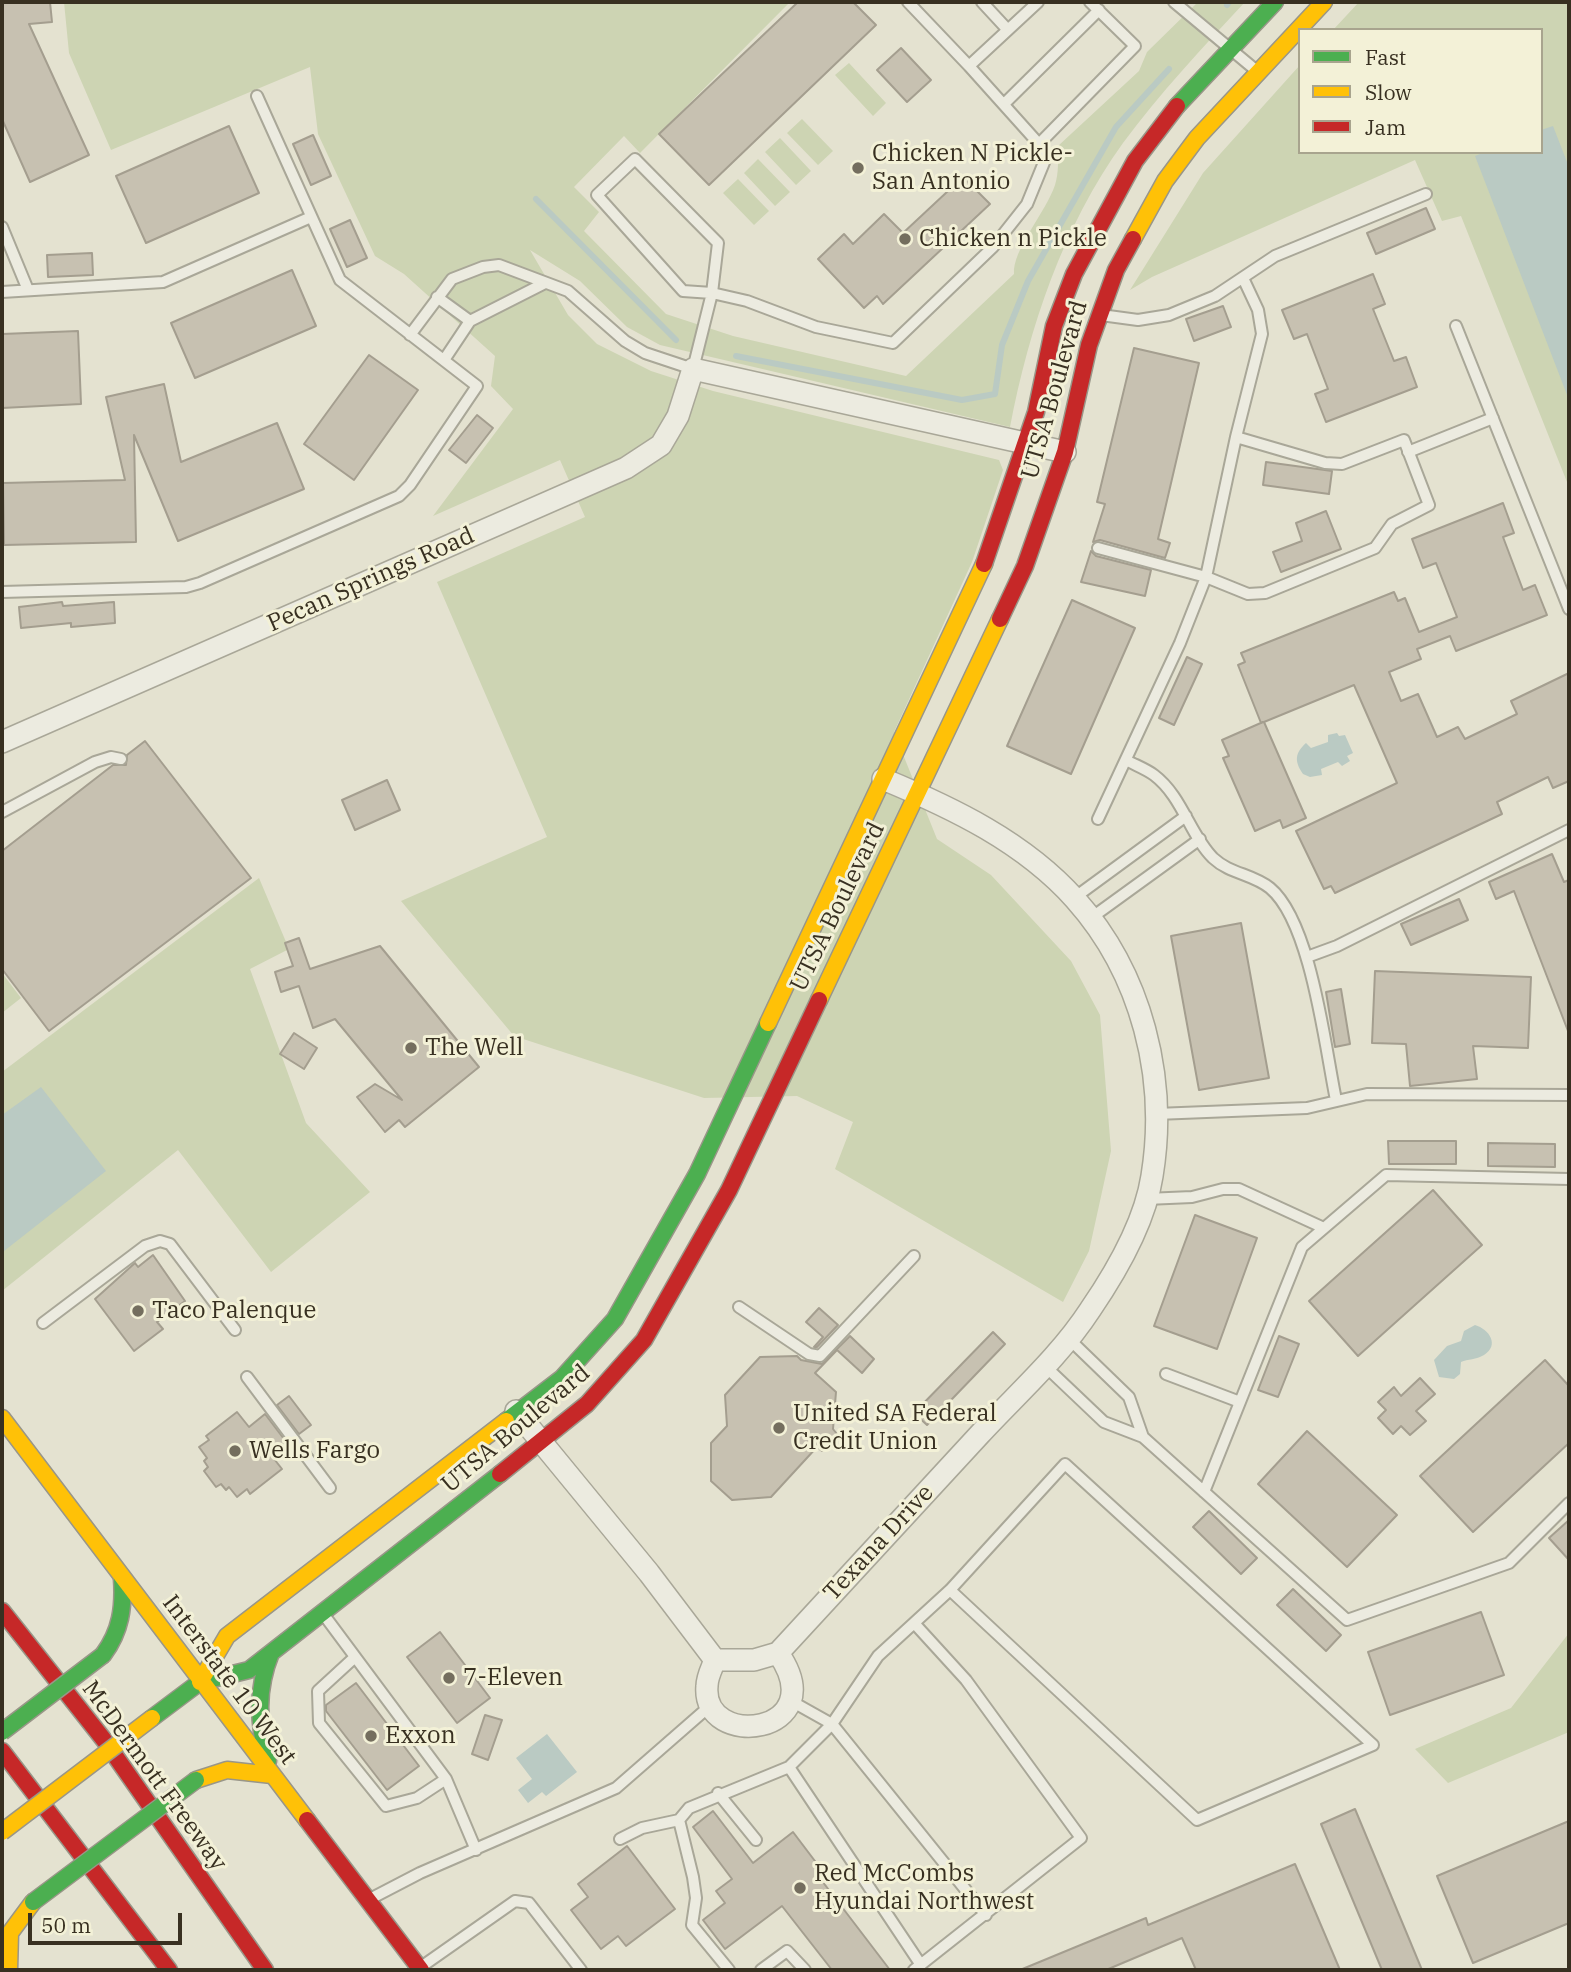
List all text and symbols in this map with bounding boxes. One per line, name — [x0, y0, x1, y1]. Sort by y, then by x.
legend — [1298, 28, 1543, 154]
text: Fast — [1365, 43, 1406, 71]
text: Slow — [1365, 78, 1412, 106]
text: Jam — [1365, 113, 1406, 141]
place label: Chicken N Pickle- San Antonio — [872, 140, 1073, 196]
marker: Chicken N Pickle- San Antonio — [850, 160, 866, 176]
place label: Chicken n Pickle — [919, 225, 1107, 253]
marker: Chicken n Pickle — [897, 231, 913, 247]
street label: UTSA Boulevard — [1016, 297, 1094, 483]
street label: Pecan Springs Road — [263, 521, 479, 639]
street label: UTSA Boulevard — [785, 818, 891, 996]
place label: The Well — [425, 1034, 523, 1062]
marker: The Well — [403, 1040, 419, 1056]
place label: Taco Palenque — [152, 1297, 316, 1325]
marker: Taco Palenque — [130, 1303, 146, 1319]
street label: UTSA Boulevard — [436, 1359, 596, 1499]
place label: United SA Federal Credit Union — [793, 1400, 997, 1456]
marker: United SA Federal Credit Union — [771, 1420, 787, 1436]
place label: Wells Fargo — [249, 1437, 380, 1465]
marker: Wells Fargo — [227, 1443, 243, 1459]
street label: Texana Drive — [818, 1479, 940, 1607]
street label: Interstate 10 West — [156, 1590, 302, 1770]
place label: 7-Eleven — [463, 1664, 563, 1692]
marker: 7-Eleven — [441, 1670, 457, 1686]
street label: McDermott Freeway — [76, 1676, 232, 1876]
place label: Exxon — [385, 1722, 456, 1750]
marker: Exxon — [363, 1728, 379, 1744]
place label: Red McCombs Hyundai Northwest — [814, 1860, 1034, 1916]
marker: Red McCombs Hyundai Northwest — [792, 1880, 808, 1896]
scale bar — [32, 1898, 186, 1942]
text: 50 m — [41, 1911, 91, 1939]

